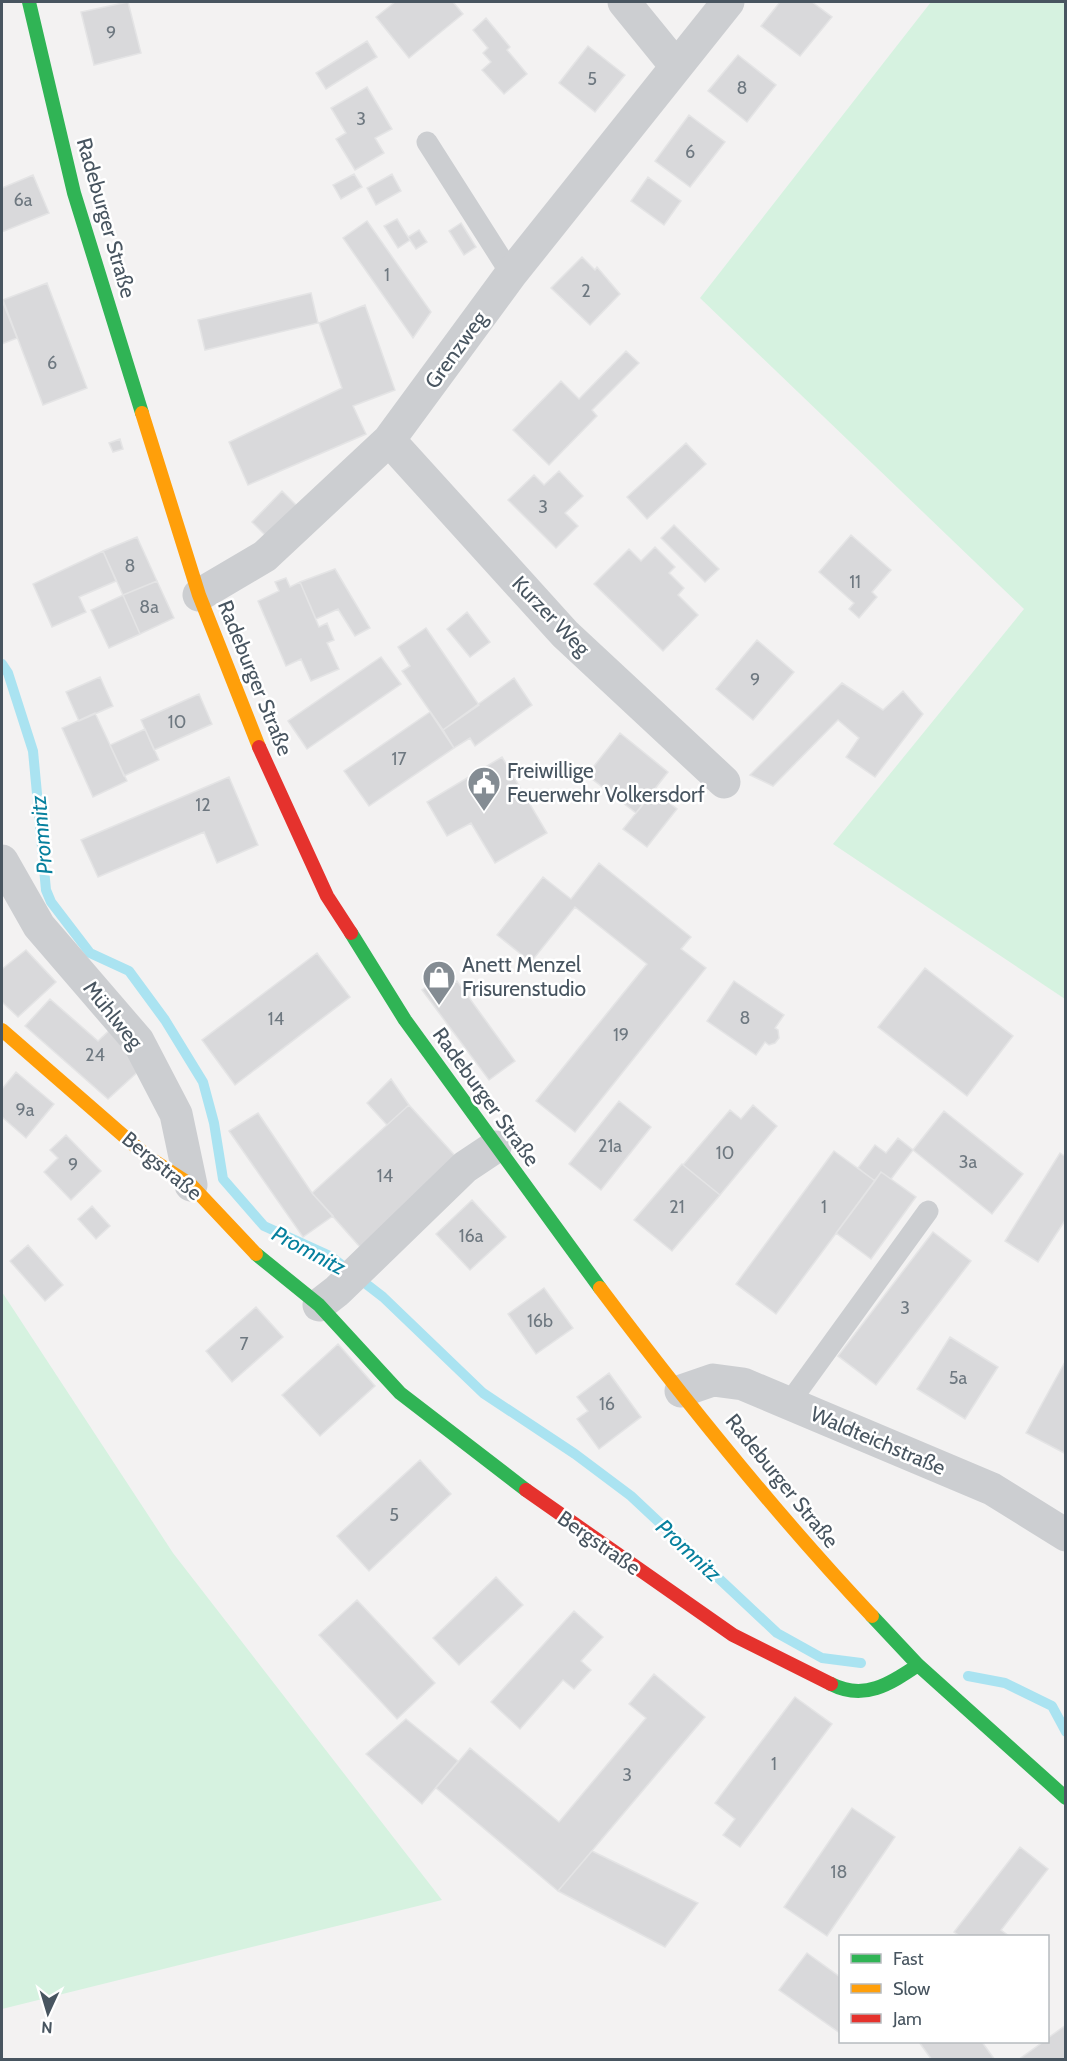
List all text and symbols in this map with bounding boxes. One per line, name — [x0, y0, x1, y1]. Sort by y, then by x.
house number: 9 — [106, 22, 116, 44]
house number: 5 — [587, 68, 597, 90]
house number: 8 — [737, 77, 747, 99]
house number: 3 — [356, 108, 366, 130]
street label: Radeburger Straße — [72, 135, 141, 301]
house number: 6 — [685, 141, 695, 163]
house number: 6a — [14, 189, 33, 211]
house number: 1 — [384, 264, 390, 286]
house number: 2 — [581, 280, 591, 302]
street label: Grenzweg — [419, 306, 492, 393]
house number: 6 — [47, 352, 57, 374]
house number: 3 — [538, 496, 548, 518]
house number: 8 — [125, 555, 135, 577]
street label: Kurzer Weg — [507, 571, 596, 661]
house number: 11 — [849, 571, 861, 593]
house number: 8a — [139, 596, 159, 618]
street label: Radeburger Straße — [213, 597, 298, 759]
house number: 9 — [750, 669, 760, 691]
house number: 10 — [168, 711, 186, 733]
house number: 17 — [392, 748, 406, 770]
place label: Freiwillige Feuerwehr Volkersdorf — [507, 758, 705, 807]
public building icon: Freiwillige Feuerwehr Volkersdorf — [466, 765, 502, 812]
water label: Promnitz — [25, 794, 58, 876]
house number: 12 — [195, 794, 211, 816]
place label: Anett Menzel Frisurenstudio — [462, 952, 586, 1001]
shop icon: Anett Menzel Frisurenstudio — [421, 959, 457, 1006]
street label: Mühlweg — [78, 976, 149, 1054]
house number: 8 — [740, 1007, 750, 1029]
house number: 14 — [268, 1008, 284, 1030]
street label: Radeburger Straße — [428, 1023, 545, 1171]
house number: 19 — [613, 1024, 629, 1046]
house number: 24 — [85, 1044, 105, 1066]
house number: 9a — [16, 1099, 35, 1121]
street label: Bergstraße — [117, 1126, 207, 1205]
house number: 21a — [598, 1135, 622, 1157]
house number: 10 — [716, 1142, 734, 1164]
house number: 3a — [959, 1151, 978, 1173]
house number: 9 — [68, 1154, 78, 1176]
house number: 14 — [377, 1165, 393, 1187]
house number: 21 — [669, 1196, 685, 1218]
house number: 1 — [821, 1196, 827, 1218]
water label: Promnitz — [267, 1220, 351, 1281]
house number: 16a — [459, 1225, 484, 1247]
house number: 3 — [900, 1297, 910, 1319]
house number: 16b — [527, 1310, 553, 1332]
house number: 7 — [239, 1333, 249, 1355]
house number: 5a — [949, 1367, 968, 1389]
house number: 16 — [599, 1393, 615, 1415]
street label: Waldteichstraße — [807, 1401, 949, 1480]
street label: Radeburger Straße — [721, 1409, 844, 1553]
house number: 5 — [389, 1504, 399, 1526]
street label: Bergstraße — [553, 1505, 646, 1580]
water label: Promnitz — [650, 1513, 727, 1588]
house number: 1 — [771, 1753, 777, 1775]
house number: 3 — [622, 1764, 632, 1786]
house number: 18 — [831, 1861, 847, 1883]
legend — [839, 1935, 1049, 2043]
text: Fast — [893, 1948, 924, 1970]
text: Slow — [893, 1978, 930, 2000]
north arrow — [18, 1983, 78, 2043]
text: Jam — [892, 2008, 922, 2030]
text: N — [41, 2018, 53, 2037]

